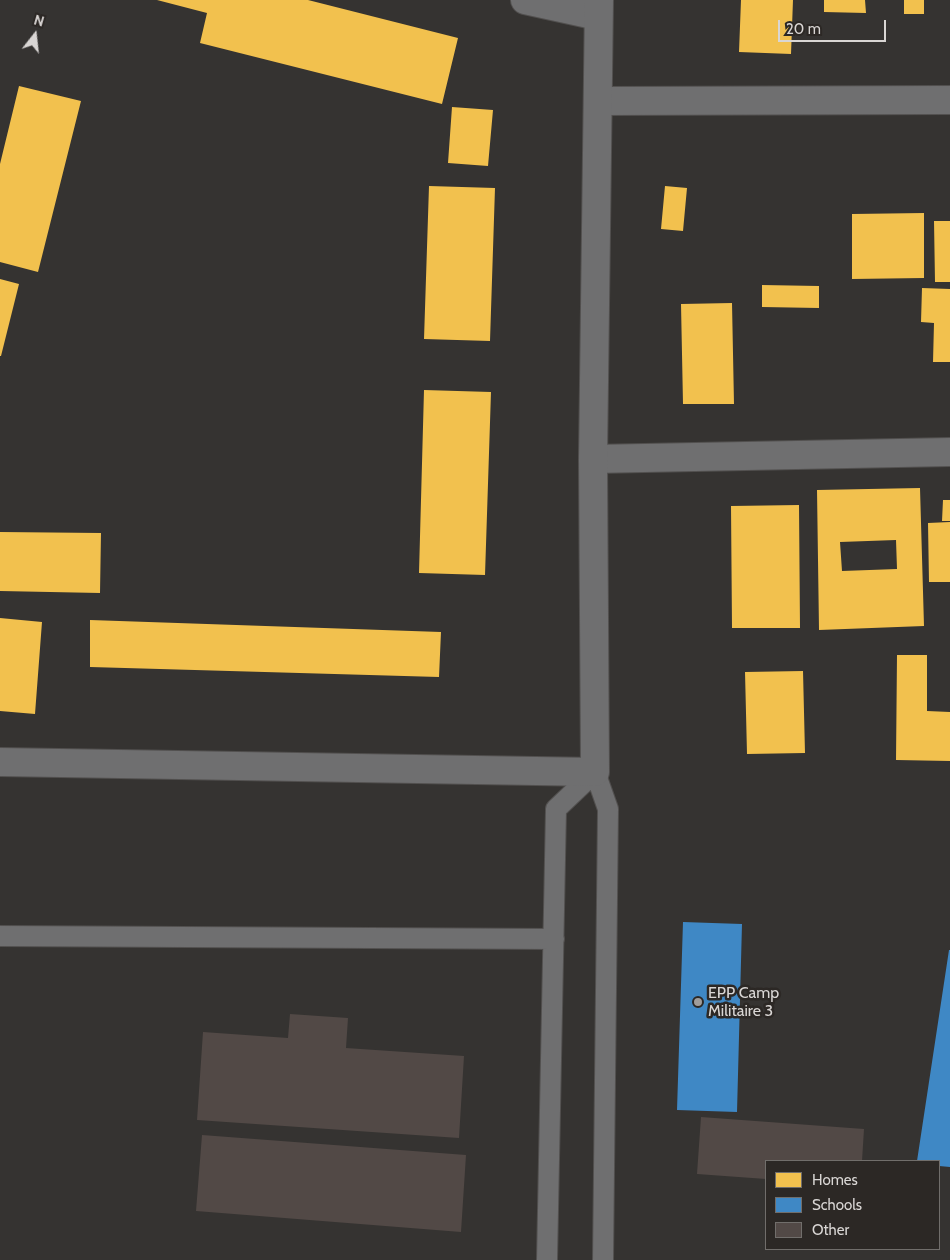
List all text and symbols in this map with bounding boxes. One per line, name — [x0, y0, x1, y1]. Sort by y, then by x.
north arrow — [10, 10, 60, 60]
scale bar — [780, 10, 888, 42]
text: N — [32, 11, 46, 31]
text: 20 m — [786, 20, 821, 38]
place label: EPP Camp Militaire 3 — [708, 983, 779, 1021]
marker: EPP Camp Militaire 3 — [692, 996, 704, 1008]
legend — [765, 1160, 940, 1250]
text: Homes — [812, 1171, 858, 1189]
text: Schools — [812, 1196, 862, 1214]
text: Other — [812, 1221, 849, 1239]

